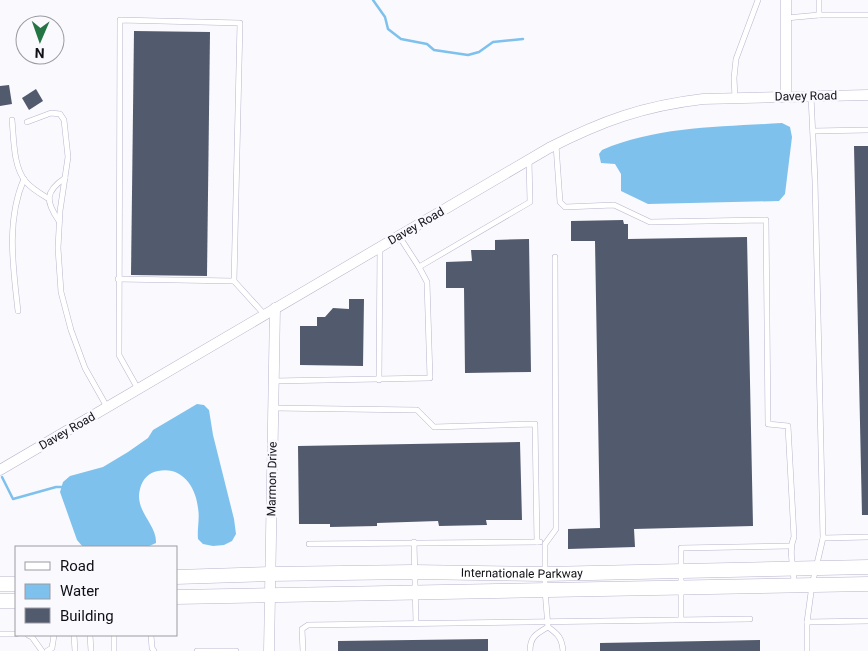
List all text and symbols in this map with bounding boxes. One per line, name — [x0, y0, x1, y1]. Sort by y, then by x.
north arrow — [15, 15, 65, 65]
text: N — [34, 45, 45, 61]
street label: Davey Road — [775, 88, 837, 104]
street label: Davey Road — [385, 204, 447, 248]
street label: Davey Road — [36, 409, 98, 453]
street label: Marmon Drive — [264, 441, 280, 517]
legend — [15, 546, 178, 636]
text: Road — [60, 557, 94, 575]
street label: Internationale Parkway — [461, 566, 583, 581]
text: Water — [60, 582, 99, 600]
text: Building — [60, 607, 114, 625]

